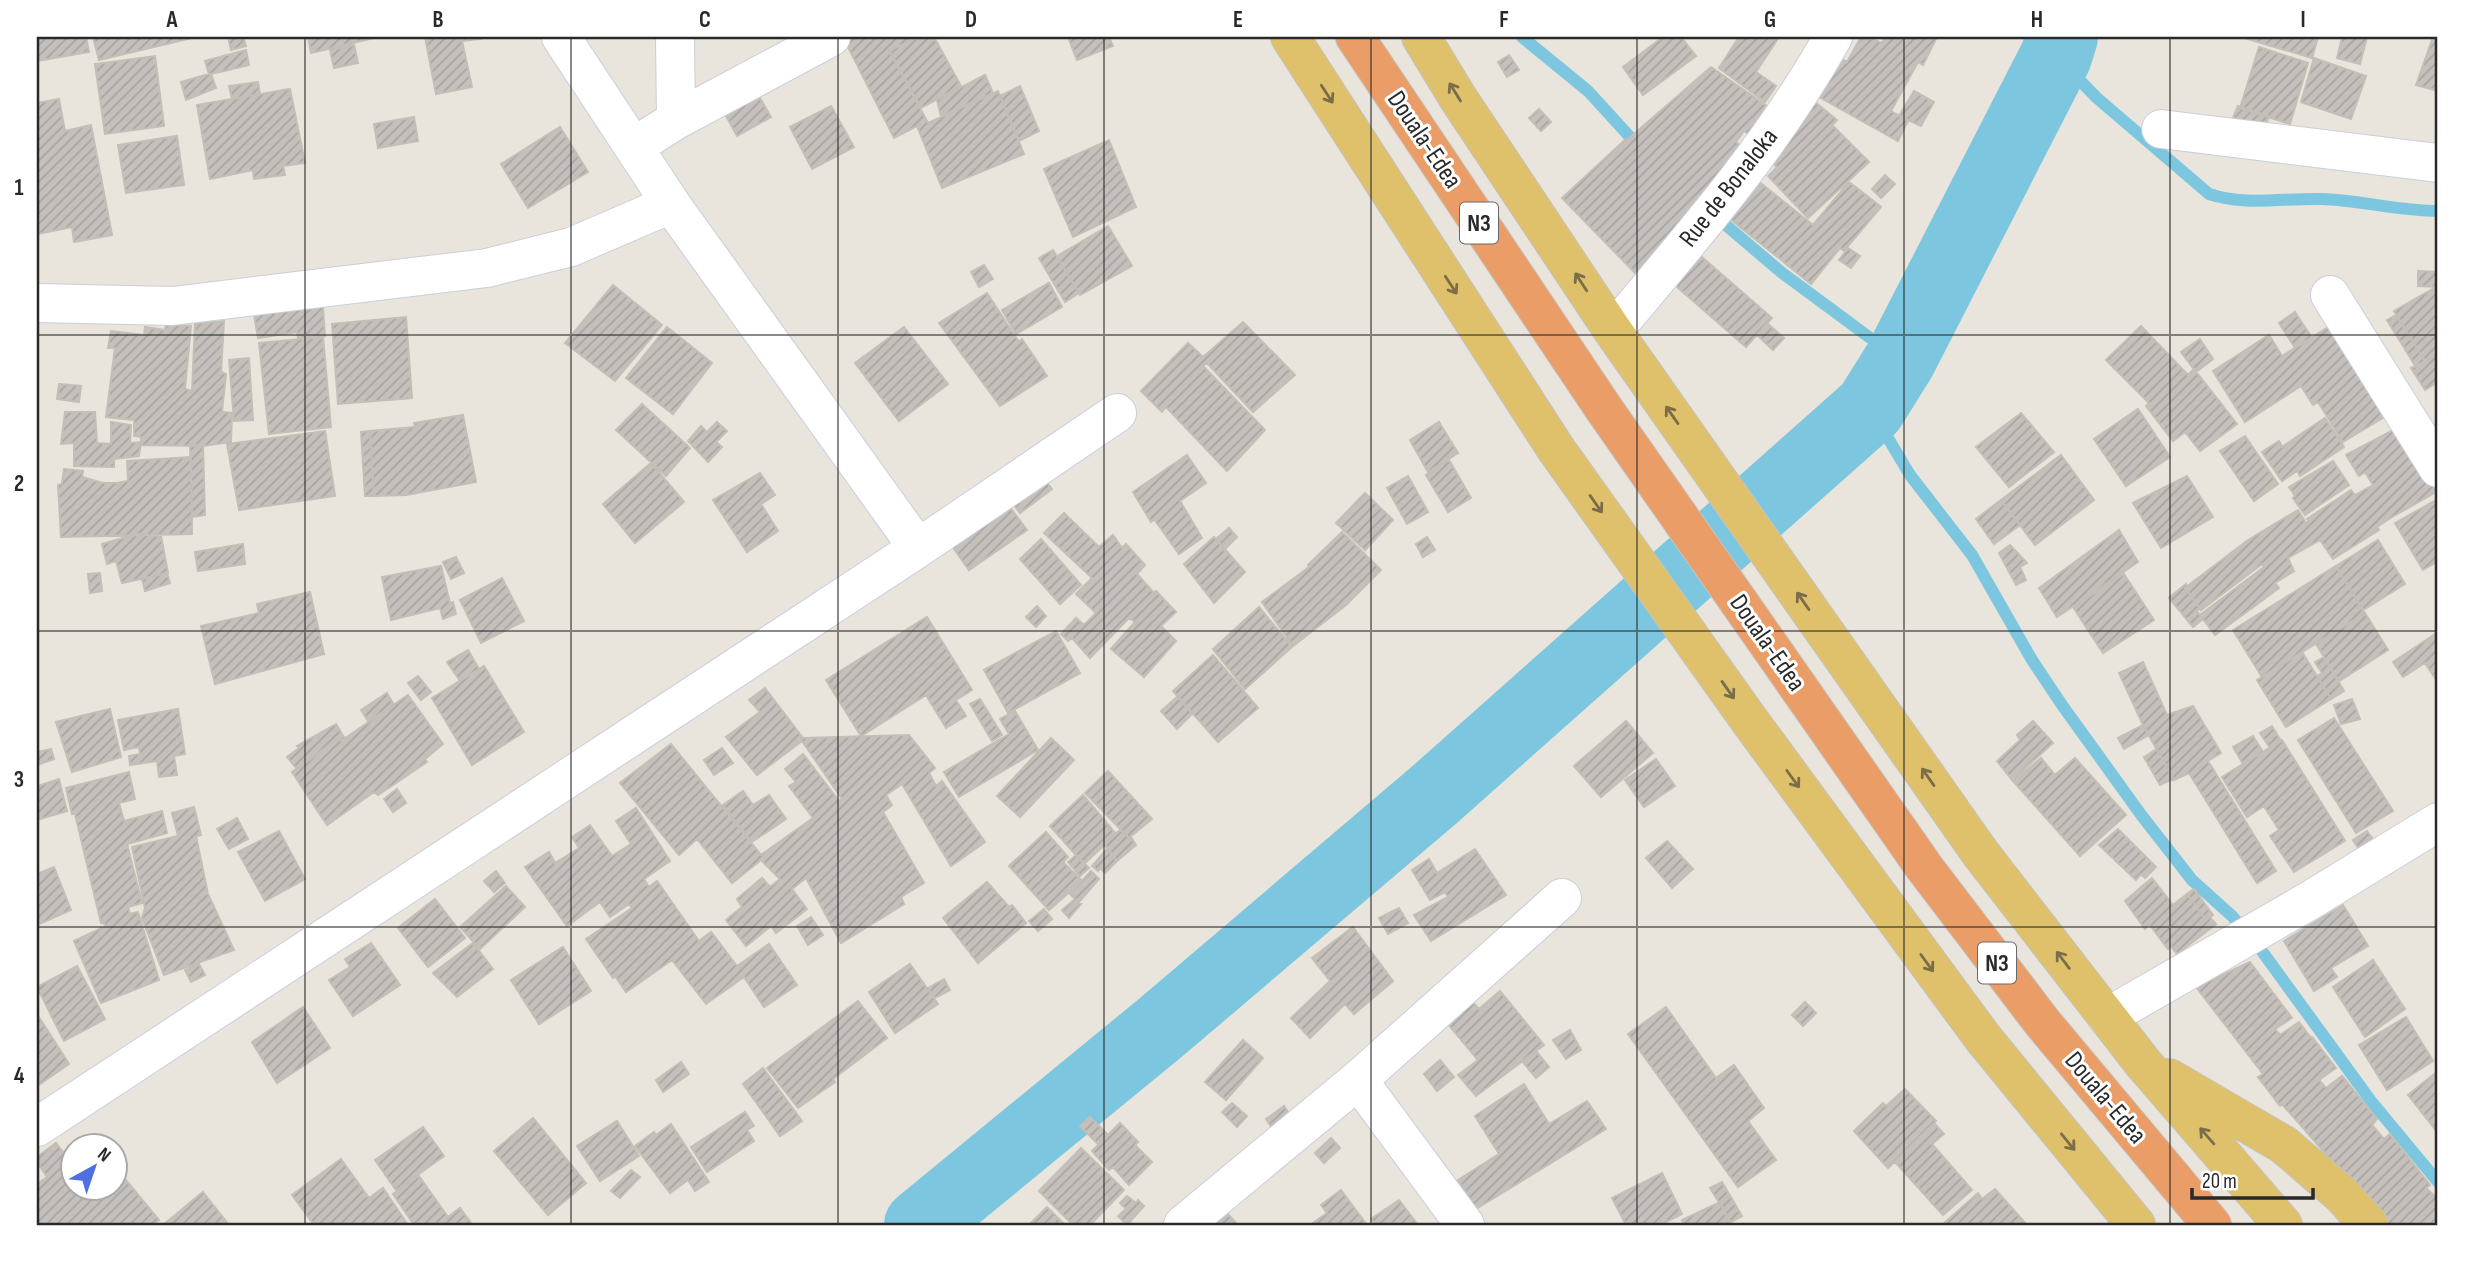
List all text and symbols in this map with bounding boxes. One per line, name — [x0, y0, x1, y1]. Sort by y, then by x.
text: A — [166, 6, 179, 34]
text: B — [433, 6, 444, 34]
text: C — [699, 6, 711, 34]
text: D — [965, 6, 977, 34]
text: E — [1233, 6, 1243, 34]
text: F — [1499, 6, 1509, 34]
text: G — [1764, 6, 1776, 34]
text: H — [2031, 6, 2043, 34]
text: I — [2300, 6, 2306, 34]
one-way arrow — [1448, 83, 1462, 103]
one-way arrow — [1320, 84, 1335, 103]
street label: Douala-Edea — [1380, 85, 1468, 195]
street label: Rue de Bonaloka — [1673, 123, 1785, 253]
text: 1 — [14, 174, 24, 202]
road number: N3 — [1460, 202, 1498, 244]
one-way arrow — [1573, 273, 1587, 293]
one-way arrow — [1443, 275, 1458, 294]
one-way arrow — [1665, 406, 1679, 425]
text: 2 — [14, 470, 24, 498]
one-way arrow — [1588, 495, 1603, 514]
street label: Douala-Edea — [1723, 589, 1811, 697]
one-way arrow — [1796, 592, 1810, 611]
one-way arrow — [1721, 680, 1735, 699]
text: 3 — [14, 766, 24, 794]
one-way arrow — [1921, 768, 1935, 787]
one-way arrow — [1786, 769, 1800, 788]
road number: N3 — [1978, 943, 2016, 984]
one-way arrow — [2056, 951, 2071, 970]
one-way arrow — [1920, 953, 1935, 971]
street label: Douala-Edea — [2058, 1046, 2152, 1150]
text: 4 — [14, 1062, 25, 1090]
one-way arrow — [2199, 1128, 2215, 1146]
north arrow — [60, 1132, 130, 1202]
one-way arrow — [2060, 1132, 2075, 1150]
text: N — [93, 1143, 115, 1167]
scale bar — [2192, 1157, 2312, 1201]
text: 20 m — [2202, 1169, 2237, 1194]

